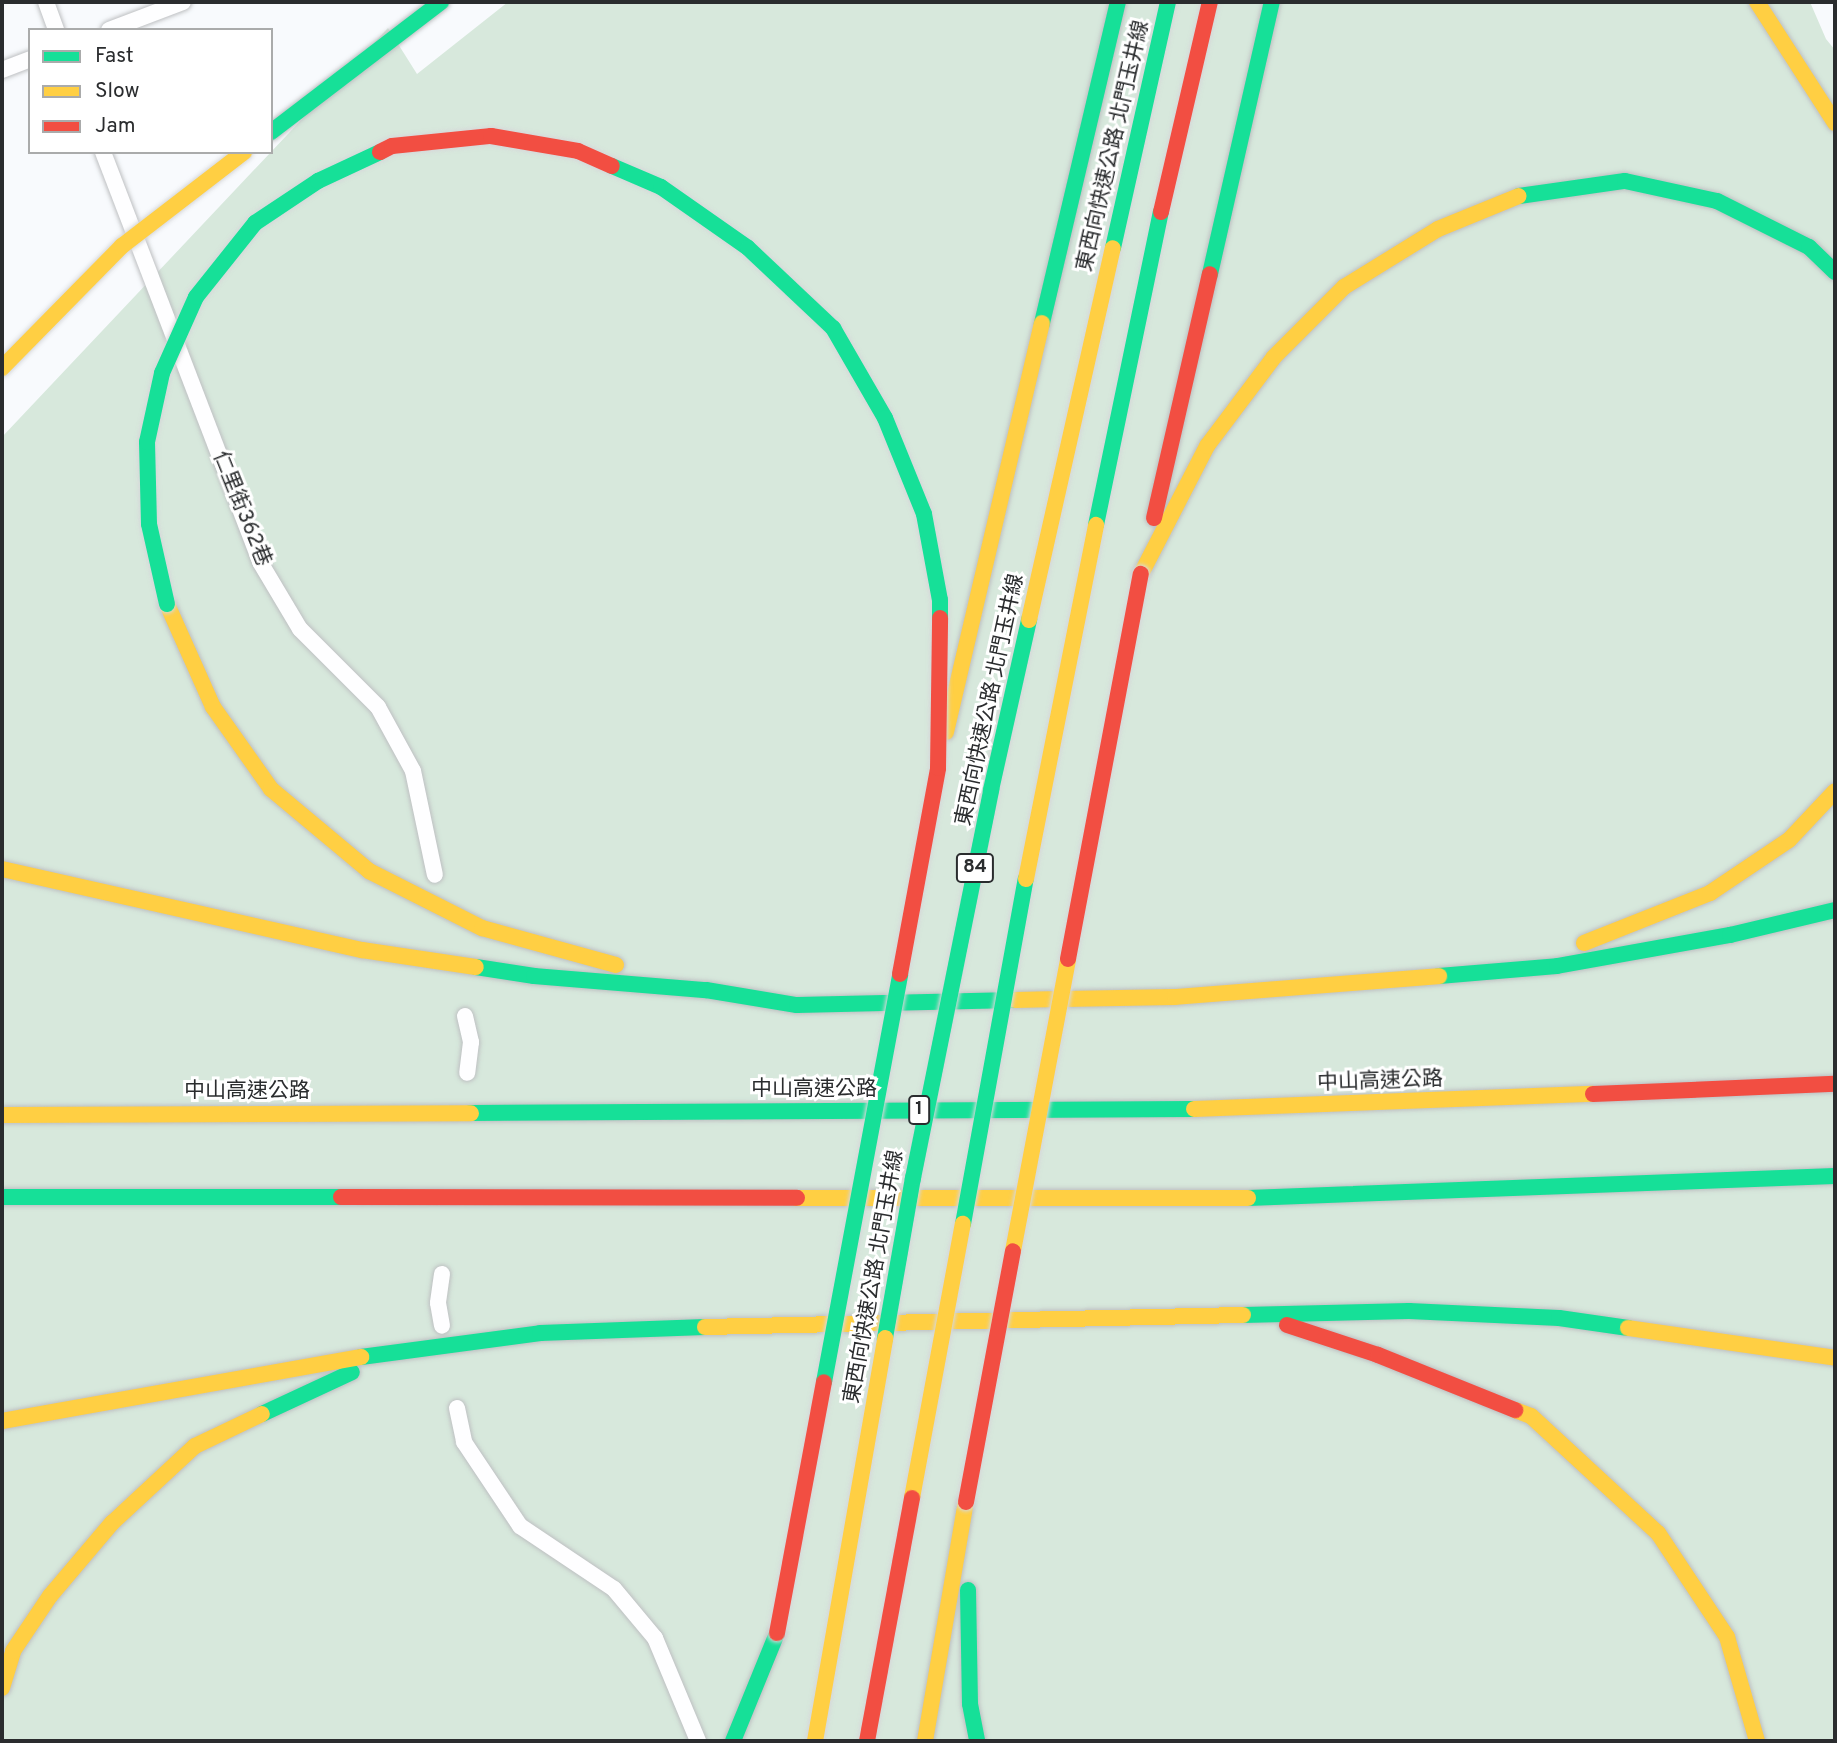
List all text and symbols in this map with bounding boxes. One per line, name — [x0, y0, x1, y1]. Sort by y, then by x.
street label: 東西向快速公路 北門玉井線 — [1073, 18, 1155, 274]
legend — [28, 28, 273, 154]
text: Fast — [95, 43, 134, 70]
text: Slow — [95, 78, 140, 105]
text: Jam — [95, 113, 136, 140]
street label: 仁里街362巷 — [206, 448, 276, 570]
street label: 東西向快速公路 北門玉井線 — [952, 572, 1030, 828]
road number: 84 — [956, 852, 994, 884]
street label: 中山高速公路 — [1317, 1067, 1443, 1097]
street label: 中山高速公路 — [751, 1077, 877, 1103]
street label: 中山高速公路 — [184, 1079, 310, 1105]
road number: 1 — [907, 1094, 931, 1126]
street label: 東西向快速公路 北門玉井線 — [840, 1148, 910, 1406]

